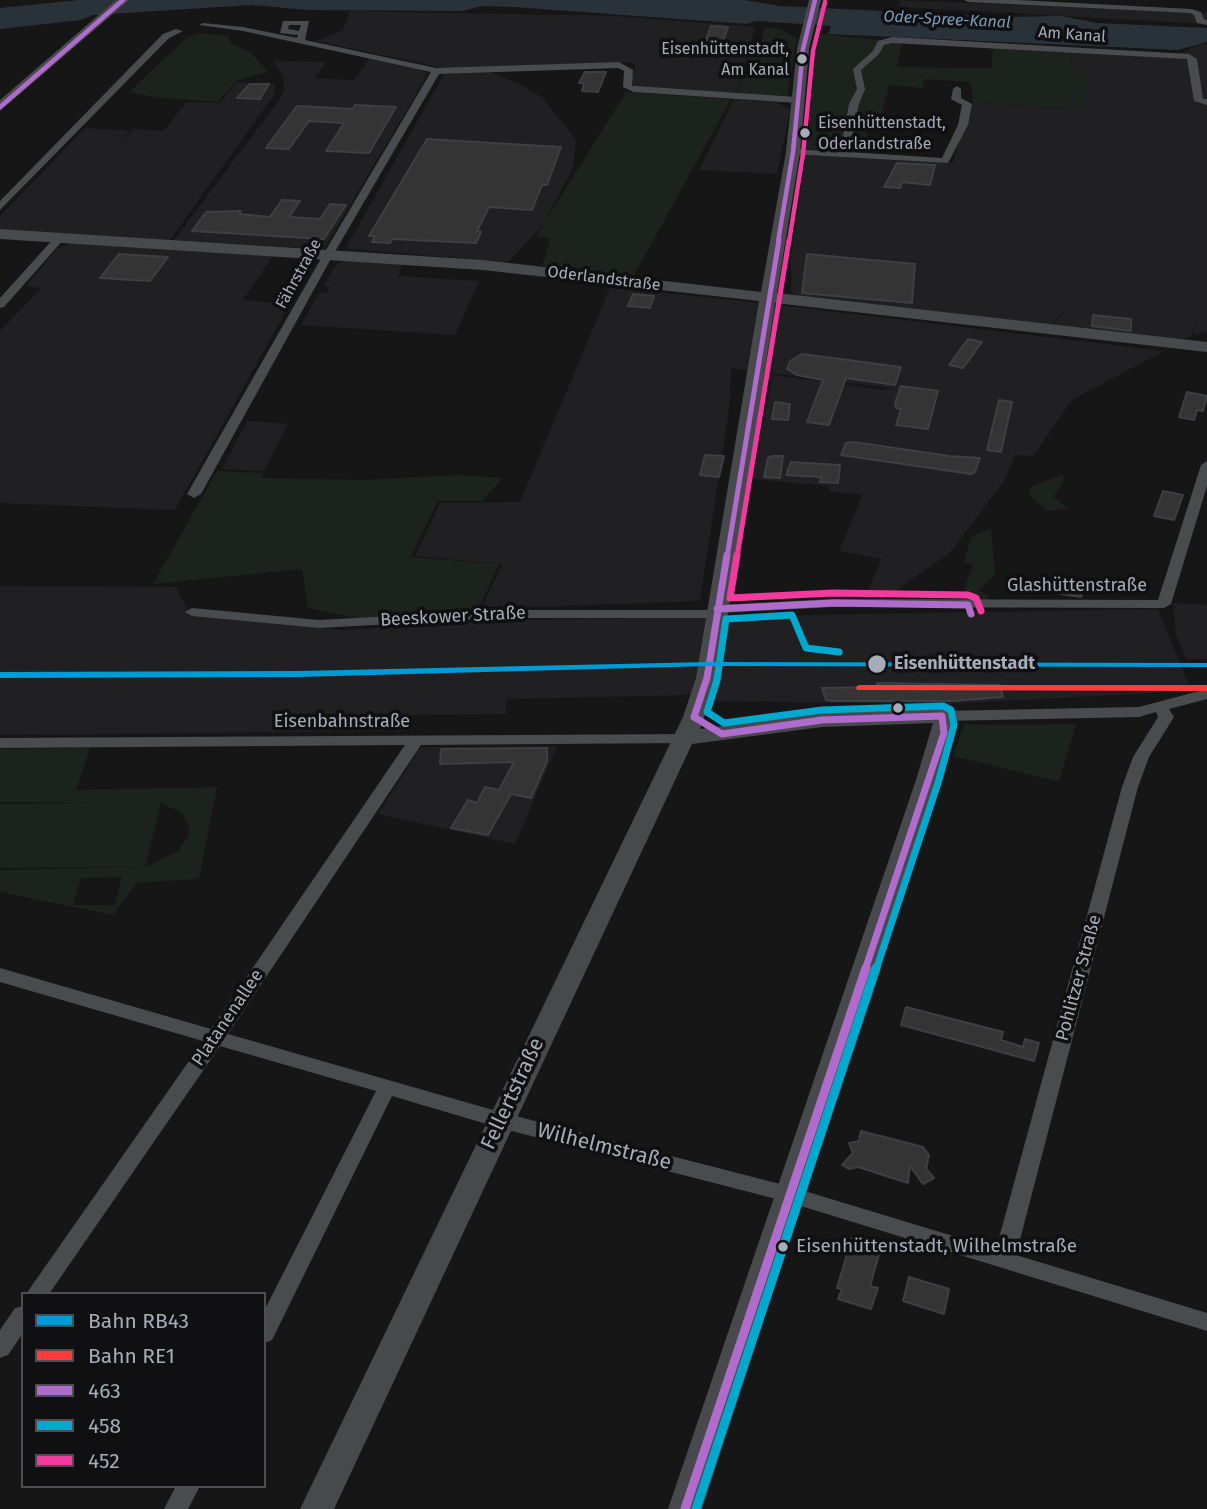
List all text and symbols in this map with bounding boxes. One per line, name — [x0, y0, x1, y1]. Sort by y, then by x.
water label: Oder-Spree-Kanal — [883, 7, 1011, 33]
street label: Am Kanal — [1038, 23, 1106, 47]
place label: Eisenhüttenstadt, Am Kanal — [661, 40, 789, 78]
marker: Eisenhüttenstadt, Am Kanal — [795, 52, 809, 66]
place label: Eisenhüttenstadt, Oderlandstraße — [818, 114, 946, 152]
marker: Eisenhüttenstadt, Oderlandstraße — [798, 126, 812, 140]
street label: Fährstraße — [272, 236, 326, 312]
street label: Oderlandstraße — [546, 263, 662, 295]
street label: Glashüttenstraße — [1007, 575, 1147, 597]
street label: Beeskower Straße — [380, 602, 526, 632]
marker: Eisenhüttenstadt — [866, 653, 888, 675]
place label: Eisenhüttenstadt — [894, 653, 1035, 675]
unlabelled marker — [891, 701, 905, 715]
street label: Eisenbahnstraße — [274, 711, 410, 733]
street label: Pohlitzer Straße — [1052, 912, 1106, 1044]
street label: Platanenallee — [188, 966, 268, 1070]
street label: Fellertstraße — [476, 1034, 550, 1154]
street label: Wilhelmstraße — [534, 1118, 674, 1176]
place label: Eisenhüttenstadt, Wilhelmstraße — [796, 1236, 1077, 1258]
marker: Eisenhüttenstadt, Wilhelmstraße — [776, 1240, 790, 1254]
legend — [21, 1292, 266, 1488]
text: Bahn RB43 — [88, 1308, 189, 1334]
text: Bahn RE1 — [88, 1343, 175, 1369]
text: 463 — [88, 1378, 121, 1404]
text: 458 — [88, 1413, 121, 1439]
text: 452 — [88, 1448, 120, 1474]

